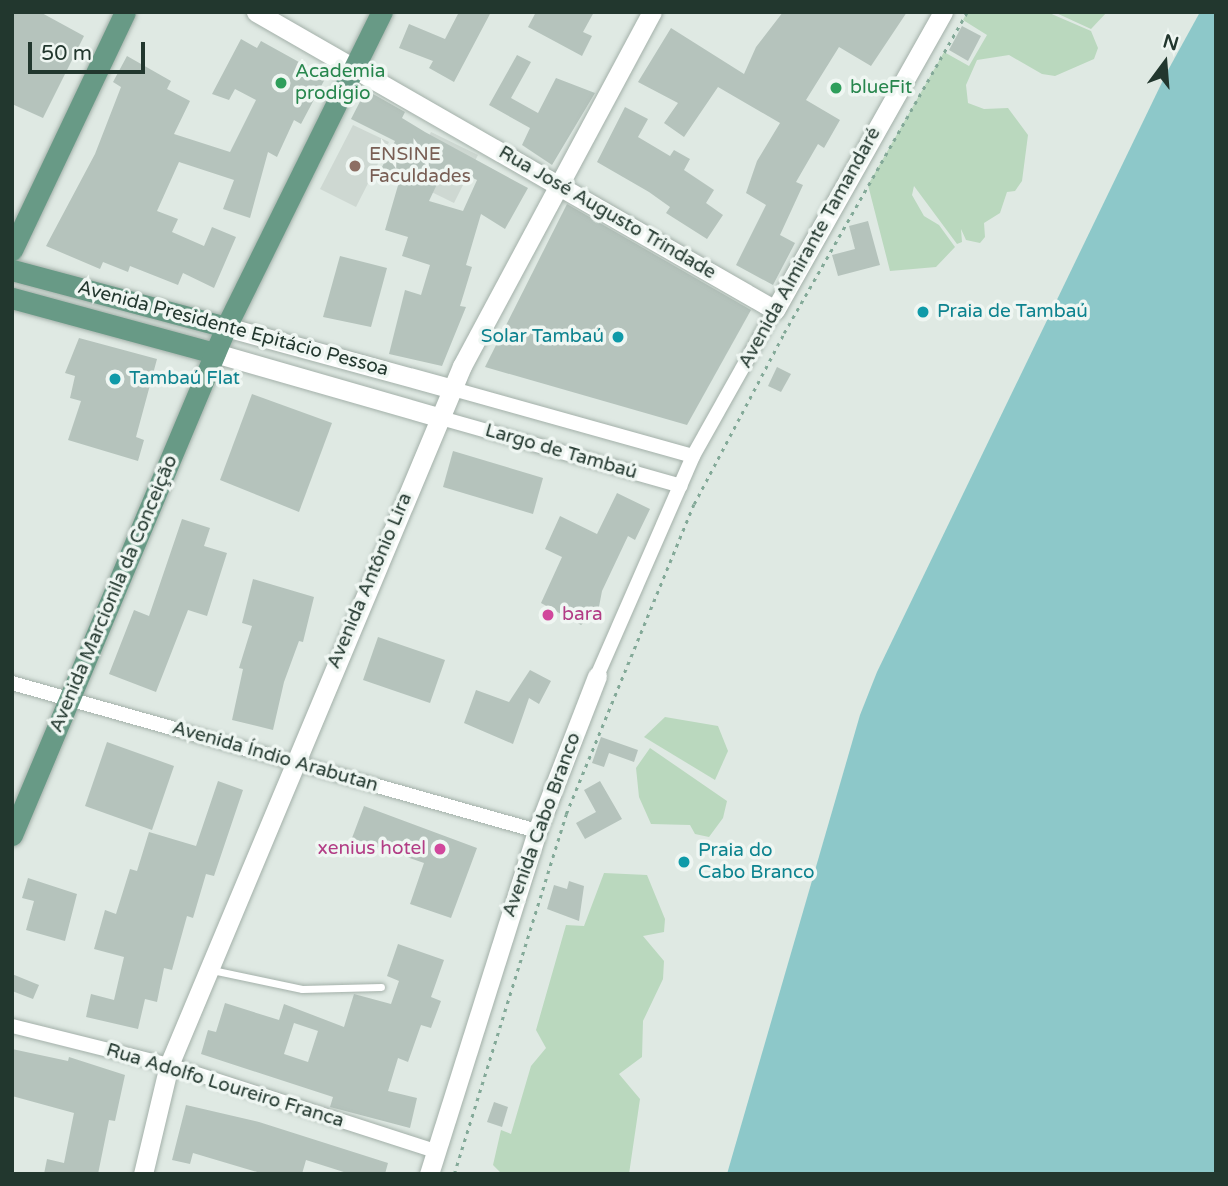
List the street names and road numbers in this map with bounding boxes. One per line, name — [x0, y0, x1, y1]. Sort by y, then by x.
street label: Avenida Almirante Tamandaré — [734, 124, 886, 372]
street label: Rua José Augusto Trindade — [494, 141, 720, 285]
street label: Avenida Presidente Epitácio Pessoa — [75, 276, 391, 382]
street label: Largo de Tambaú — [482, 419, 640, 485]
street label: Avenida Marcionila da Conceição — [45, 452, 183, 736]
street label: Avenida Antônio Lira — [323, 490, 417, 672]
street label: Avenida Índio Arabutan — [169, 717, 381, 797]
street label: Avenida Cabo Branco — [498, 730, 586, 920]
street label: Rua Adolfo Loureiro Franca — [103, 1039, 347, 1133]

